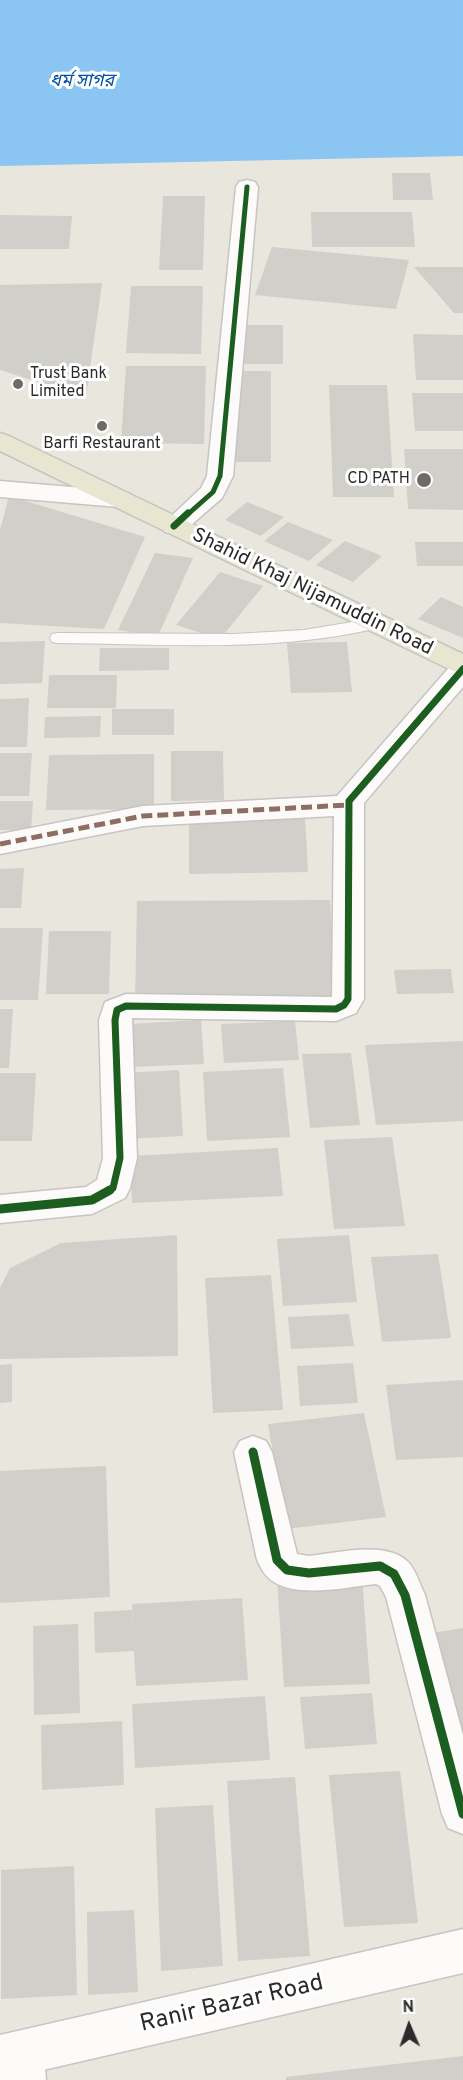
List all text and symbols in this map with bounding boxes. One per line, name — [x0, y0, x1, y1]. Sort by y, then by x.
water label: ধর্ম সাগর — [50, 71, 114, 93]
place label: Trust Bank Limited — [30, 365, 107, 403]
marker: Trust Bank Limited — [11, 377, 25, 391]
marker: Barfi Restaurant — [95, 419, 109, 433]
place label: Barfi Restaurant — [43, 435, 161, 455]
place label: CD PATH — [347, 470, 410, 490]
marker: CD PATH — [415, 471, 433, 489]
street label: Shahid Khaj Nijamuddin Road — [188, 524, 436, 662]
street label: Ranir Bazar Road — [137, 1970, 327, 2040]
north arrow — [379, 1996, 439, 2056]
text: N — [402, 1998, 414, 2018]

